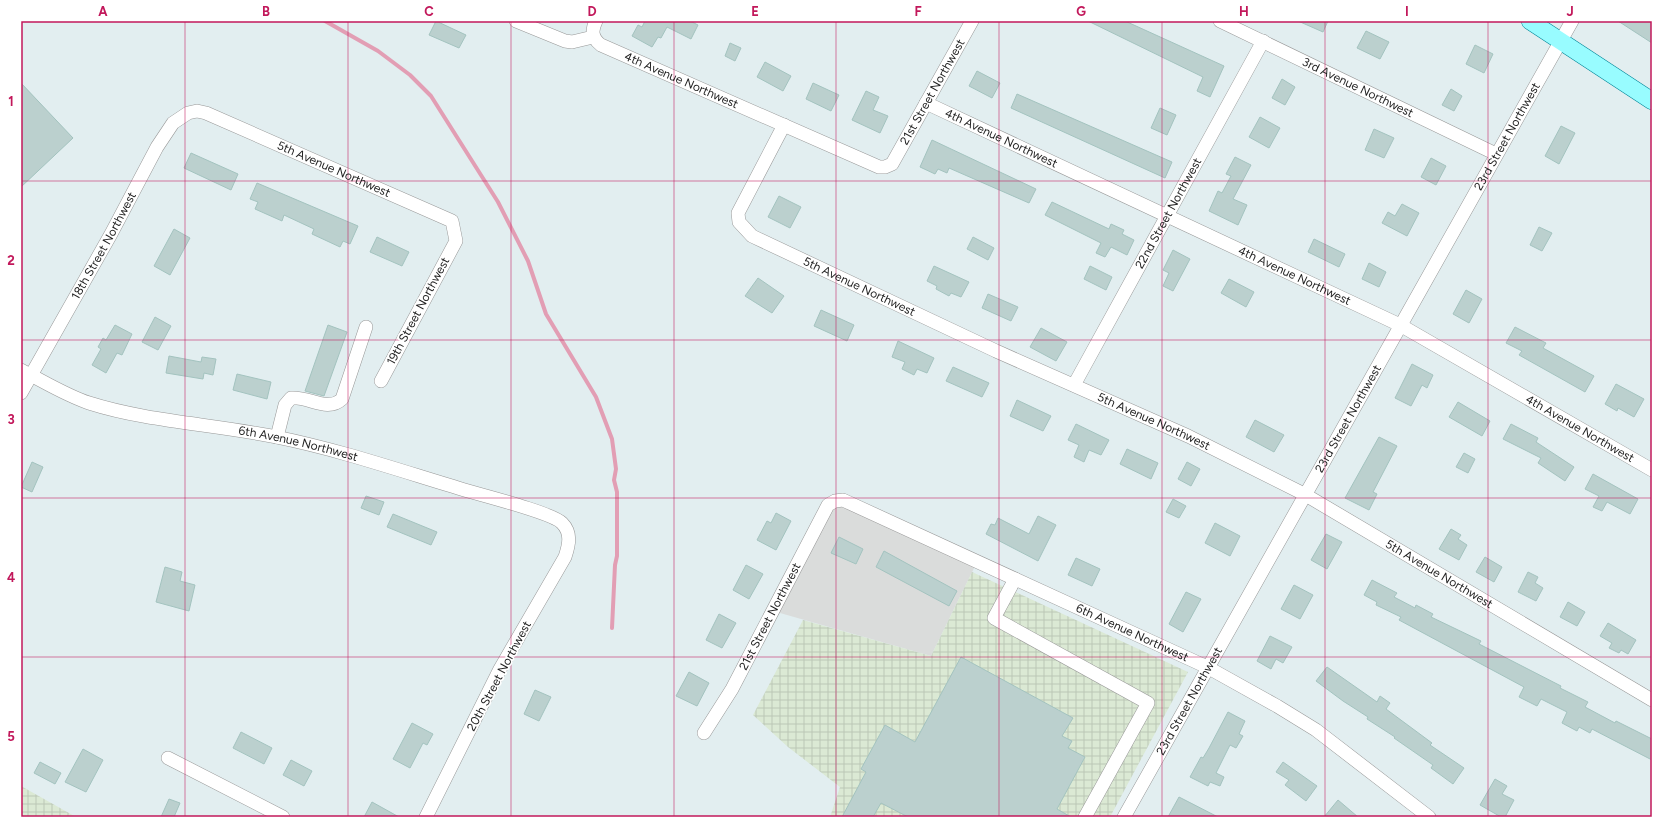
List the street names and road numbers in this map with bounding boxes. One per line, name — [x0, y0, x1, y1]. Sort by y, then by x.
street label: 21st Street Northwest — [897, 36, 968, 147]
street label: 4th Avenue Northwest — [622, 49, 741, 112]
street label: 3rd Avenue Northwest — [1300, 55, 1416, 120]
street label: 23rd Street Northwest — [1471, 80, 1543, 193]
street label: 4th Avenue Northwest — [943, 106, 1060, 171]
street label: 5th Avenue Northwest — [275, 138, 393, 200]
street label: 22nd Street Northwest — [1132, 155, 1205, 271]
street label: 18th Street Northwest — [68, 189, 139, 302]
street label: 4th Avenue Northwest — [1236, 243, 1354, 308]
street label: 19th Street Northwest — [384, 254, 453, 367]
street label: 5th Avenue Northwest — [801, 254, 918, 319]
street label: 23rd Street Northwest — [1312, 362, 1384, 475]
street label: 5th Avenue Northwest — [1095, 390, 1213, 453]
street label: 4th Avenue Northwest — [1523, 392, 1637, 465]
street label: 6th Avenue Northwest — [238, 423, 360, 464]
street label: 5th Avenue Northwest — [1383, 537, 1496, 611]
street label: 21st Street Northwest — [736, 560, 804, 672]
street label: 6th Avenue Northwest — [1074, 601, 1191, 665]
street label: 20th Street Northwest — [464, 618, 534, 733]
street label: 23rd Street Northwest — [1153, 644, 1225, 757]

